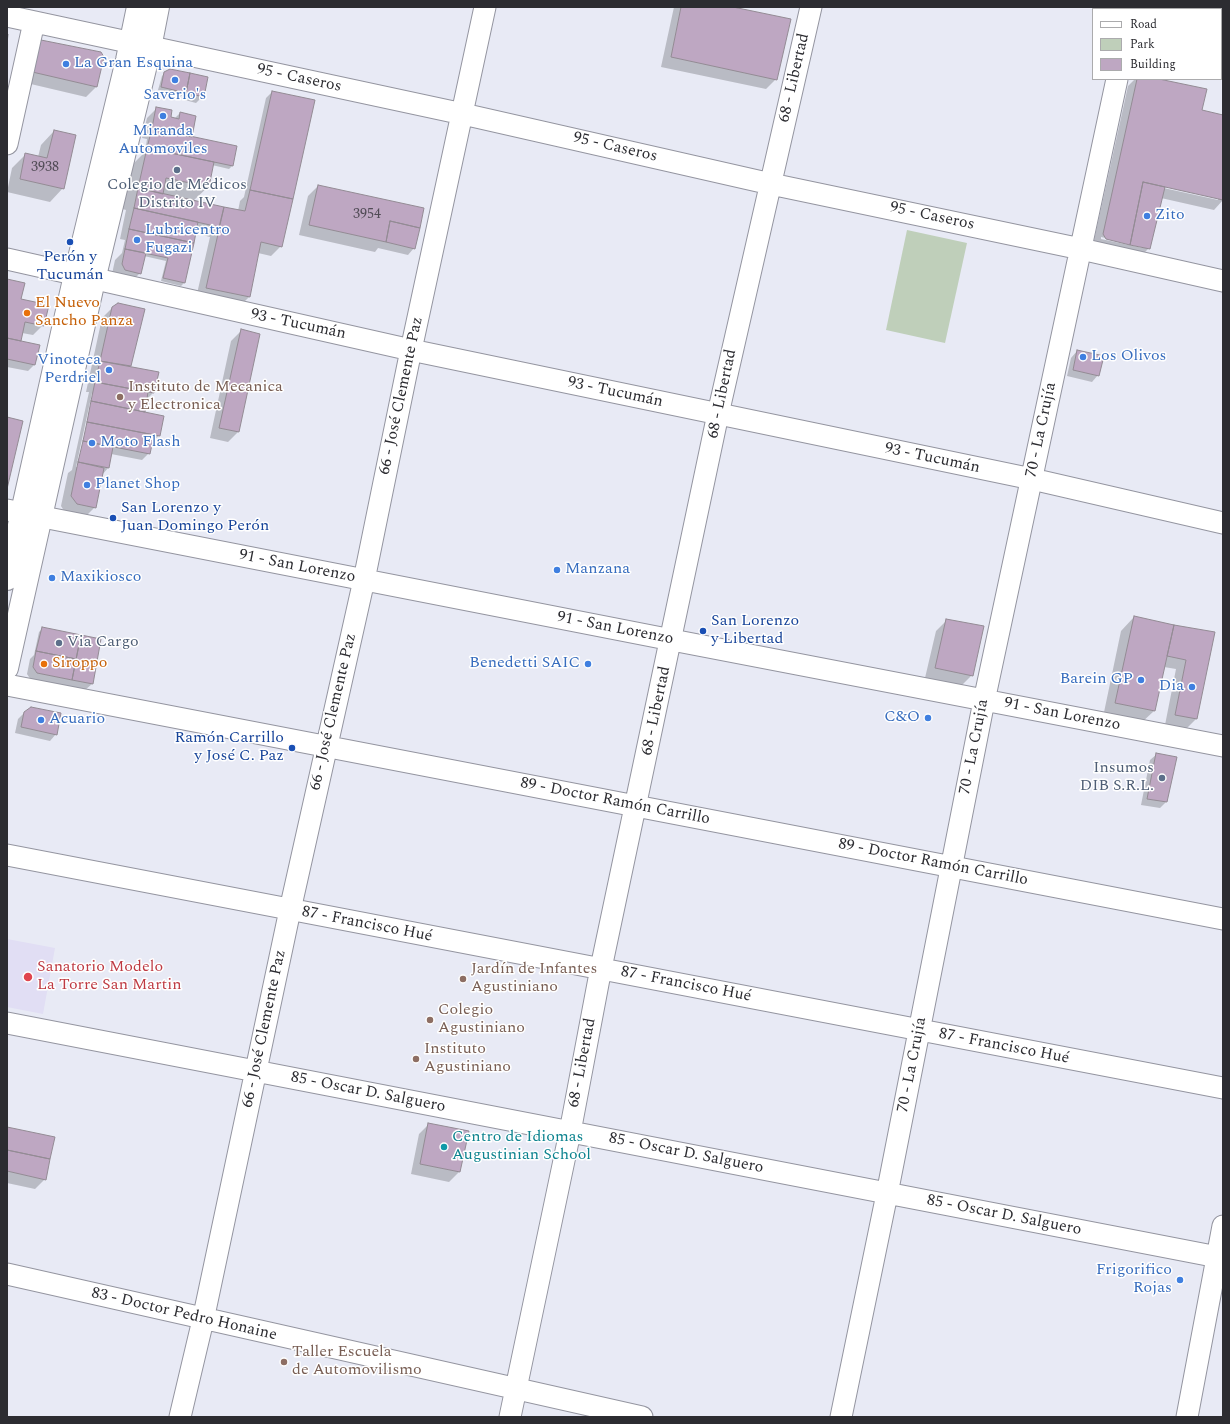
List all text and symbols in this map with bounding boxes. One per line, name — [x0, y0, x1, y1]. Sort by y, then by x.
legend — [1092, 8, 1222, 80]
text: Road — [1130, 15, 1157, 34]
street label: 68 - Libertad — [775, 32, 815, 124]
text: Park — [1130, 35, 1155, 54]
place label: La Gran Esquina — [74, 54, 193, 74]
text: Building — [1130, 55, 1176, 74]
marker: La Gran Esquina — [61, 59, 71, 69]
street label: 95 - Caseros — [255, 61, 343, 97]
marker: Saverio's — [170, 75, 180, 85]
place label: Saverio's — [144, 86, 206, 106]
marker: Miranda Automoviles — [158, 111, 168, 121]
place label: Miranda Automoviles — [118, 122, 208, 160]
street label: 95 - Caseros — [571, 129, 659, 167]
house number: 3938 — [31, 160, 59, 176]
marker: Colegio de Médicos Distrito IV — [172, 165, 182, 175]
place label: Colegio de Médicos Distrito IV — [107, 176, 247, 214]
street label: 95 - Caseros — [888, 199, 976, 235]
place label: Zito — [1155, 206, 1185, 226]
house number: 3954 — [353, 207, 381, 223]
marker: Zito — [1142, 211, 1152, 221]
place label: Lubricentro Fugazi — [145, 221, 230, 259]
marker: Lubricentro Fugazi — [132, 235, 142, 245]
marker: Perón y Tucumán — [65, 237, 75, 247]
place label: Perón y Tucumán — [36, 248, 104, 286]
place label: El Nuevo Sancho Panza — [35, 294, 133, 332]
street label: 93 - Tucumán — [249, 306, 347, 344]
marker: El Nuevo Sancho Panza — [22, 308, 32, 318]
street label: 66 - José Clemente Paz — [376, 315, 428, 477]
place label: Los Olivos — [1091, 347, 1167, 367]
street label: 68 - Libertad — [704, 348, 742, 440]
place label: Vinoteca Perdriel — [37, 351, 101, 389]
marker: Los Olivos — [1078, 352, 1088, 362]
marker: Vinoteca Perdriel — [104, 365, 114, 375]
street label: 93 - Tucumán — [566, 374, 664, 412]
place label: Instituto de Mecanica y Electronica — [128, 378, 283, 416]
street label: 70 - La Crujía — [1023, 381, 1061, 479]
marker: Instituto de Mecanica y Electronica — [115, 392, 125, 402]
place label: Moto Flash — [100, 433, 181, 453]
marker: Moto Flash — [87, 438, 97, 448]
street label: 93 - Tucumán — [883, 440, 981, 478]
place label: Planet Shop — [95, 475, 180, 495]
marker: Planet Shop — [82, 480, 92, 490]
place label: San Lorenzo y Juan Domingo Perón — [121, 499, 269, 537]
marker: San Lorenzo y Juan Domingo Perón — [108, 513, 118, 523]
street label: 91 - San Lorenzo — [237, 546, 357, 588]
place label: Manzana — [565, 560, 630, 580]
marker: Manzana — [552, 565, 562, 575]
place label: Maxikiosco — [60, 568, 142, 588]
marker: Maxikiosco — [47, 573, 57, 583]
street label: 91 - San Lorenzo — [555, 608, 675, 650]
place label: San Lorenzo y Libertad — [711, 612, 799, 650]
marker: San Lorenzo y Libertad — [698, 626, 708, 636]
street label: 66 - José Clemente Paz — [307, 632, 361, 792]
place label: Via Cargo — [67, 633, 139, 653]
marker: Via Cargo — [54, 638, 64, 648]
place label: Siroppo — [52, 654, 107, 674]
place label: Benedetti SAIC — [469, 654, 580, 674]
marker: Siroppo — [39, 659, 49, 669]
marker: Benedetti SAIC — [583, 659, 593, 669]
street label: 68 - Libertad — [638, 665, 676, 757]
place label: Barein GP — [1060, 670, 1133, 690]
marker: Barein GP — [1136, 675, 1146, 685]
place label: Dia — [1159, 677, 1184, 697]
marker: Dia — [1187, 682, 1197, 692]
street label: 91 - San Lorenzo — [1002, 694, 1122, 736]
street label: 70 - La Crujía — [956, 698, 994, 796]
place label: C&O — [884, 708, 920, 728]
place label: Acuario — [49, 710, 105, 730]
marker: C&O — [923, 713, 933, 723]
marker: Acuario — [36, 715, 46, 725]
place label: Ramón Carrillo y José C. Paz — [175, 729, 284, 767]
marker: Ramón Carrillo y José C. Paz — [287, 743, 297, 753]
place label: Insumos DIB S.R.L. — [1080, 759, 1154, 797]
marker: Insumos DIB S.R.L. — [1157, 773, 1167, 783]
street label: 89 - Doctor Ramón Carrillo — [518, 774, 712, 830]
street label: 89 - Doctor Ramón Carrillo — [836, 835, 1030, 891]
street label: 87 - Francisco Hué — [300, 903, 434, 947]
street label: 66 - José Clemente Paz — [239, 948, 291, 1110]
place label: Sanatorio Modelo La Torre San Martin — [37, 958, 181, 996]
place label: Jardín de Infantes Agustiniano — [471, 960, 597, 998]
street label: 87 - Francisco Hué — [619, 963, 753, 1007]
marker: Sanatorio Modelo La Torre San Martin — [22, 971, 34, 983]
marker: Jardín de Infantes Agustiniano — [458, 974, 468, 984]
place label: Colegio Agustiniano — [438, 1001, 525, 1039]
marker: Colegio Agustiniano — [425, 1015, 435, 1025]
street label: 70 - La Crujía — [894, 1016, 932, 1114]
street label: 68 - Libertad — [565, 1017, 601, 1109]
street label: 87 - Francisco Hué — [937, 1025, 1071, 1069]
place label: Instituto Agustiniano — [424, 1040, 511, 1078]
marker: Instituto Agustiniano — [411, 1054, 421, 1064]
street label: 85 - Oscar D. Salguero — [289, 1069, 447, 1117]
place label: Centro de Idiomas Augustinian School — [452, 1128, 591, 1166]
street label: 85 - Oscar D. Salguero — [607, 1130, 765, 1178]
marker: Centro de Idiomas Augustinian School — [439, 1142, 449, 1152]
street label: 85 - Oscar D. Salguero — [925, 1192, 1083, 1240]
place label: Frigorifico Rojas — [1096, 1261, 1172, 1299]
marker: Frigorifico Rojas — [1175, 1275, 1185, 1285]
street label: 83 - Doctor Pedro Honaine — [89, 1284, 279, 1346]
place label: Taller Escuela de Automovilismo — [292, 1343, 422, 1381]
marker: Taller Escuela de Automovilismo — [279, 1357, 289, 1367]

